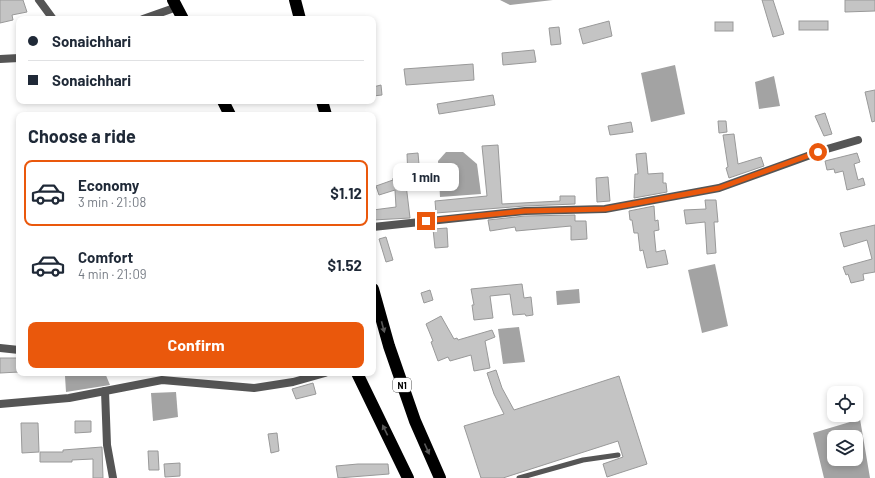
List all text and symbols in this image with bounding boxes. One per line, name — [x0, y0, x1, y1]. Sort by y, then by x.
text: Sonaichhari — [52, 32, 131, 50]
text: Sonaichhari — [52, 71, 131, 89]
text: Choose a ride — [28, 125, 136, 147]
route start — [809, 143, 827, 161]
callout: 1 min — [393, 163, 459, 191]
text: 1 min — [412, 169, 440, 185]
icon: car — [30, 175, 66, 211]
text: Economy — [78, 176, 139, 194]
text: $1.12 — [330, 184, 362, 202]
text: 3 min · 21:08 — [78, 194, 146, 210]
route end — [417, 212, 435, 230]
icon: car — [30, 247, 66, 283]
text: Comfort — [78, 248, 133, 266]
text: $1.52 — [328, 256, 362, 274]
text: 4 min · 21:09 — [78, 266, 147, 282]
one-way arrow — [380, 321, 386, 333]
button: Confirm — [28, 322, 364, 368]
road number: N1 — [393, 378, 411, 392]
map controls — [827, 386, 863, 466]
button: locate — [827, 386, 863, 422]
one-way arrow — [382, 425, 388, 436]
button: layers — [827, 430, 863, 466]
one-way arrow — [424, 443, 430, 454]

